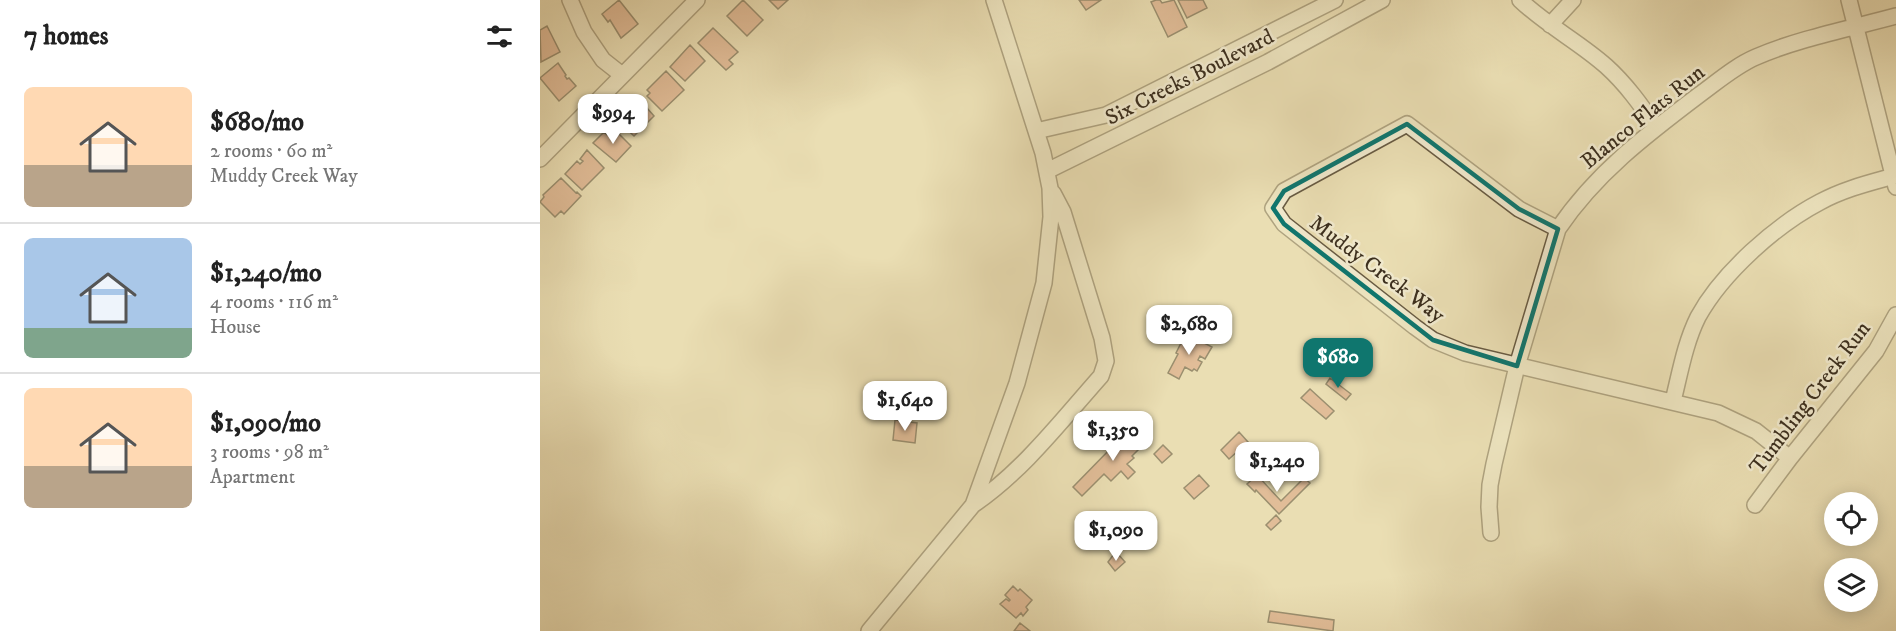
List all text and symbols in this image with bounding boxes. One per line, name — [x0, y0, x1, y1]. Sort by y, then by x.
text: 7 homes — [24, 20, 108, 53]
icon: filters — [483, 20, 516, 53]
street label: Six Creeks Boulevard — [1101, 23, 1279, 132]
street label: Blanco Flats Run — [1576, 59, 1711, 175]
pin: $994 — [577, 94, 649, 145]
text: $994 — [592, 101, 634, 126]
text: $680/mo — [210, 106, 304, 139]
icon: home — [72, 111, 144, 183]
text: 2 rooms · 60 m² — [210, 139, 332, 164]
text: Muddy Creek Way — [210, 164, 358, 189]
street label: Muddy Creek Way — [1304, 210, 1451, 329]
text: $1,240/mo — [210, 257, 322, 290]
icon: home — [72, 262, 144, 334]
text: 4 rooms · 116 m² — [210, 290, 338, 315]
pin: $2,680 — [1140, 305, 1238, 356]
text: $2,680 — [1160, 312, 1218, 337]
text: House — [210, 315, 261, 340]
street label: Tumbling Creek Run — [1744, 316, 1877, 480]
pin: $680 — [1302, 338, 1374, 389]
text: $680 — [1317, 345, 1359, 370]
pin: $1,640 — [856, 381, 954, 432]
text: $1,640 — [877, 388, 933, 413]
text: $1,090/mo — [210, 407, 321, 440]
pin: $1,350 — [1064, 411, 1162, 462]
icon: home — [72, 412, 144, 484]
text: $1,350 — [1087, 418, 1139, 443]
text: 3 rooms · 98 m² — [210, 440, 329, 465]
pin: $1,240 — [1228, 442, 1326, 493]
text: $1,240 — [1249, 449, 1305, 474]
text: Apartment — [210, 465, 295, 490]
map controls — [1824, 492, 1878, 612]
button: locate — [1824, 492, 1878, 546]
pin: $1,090 — [1067, 511, 1165, 562]
text: $1,090 — [1088, 518, 1144, 543]
button: layers — [1824, 558, 1878, 612]

